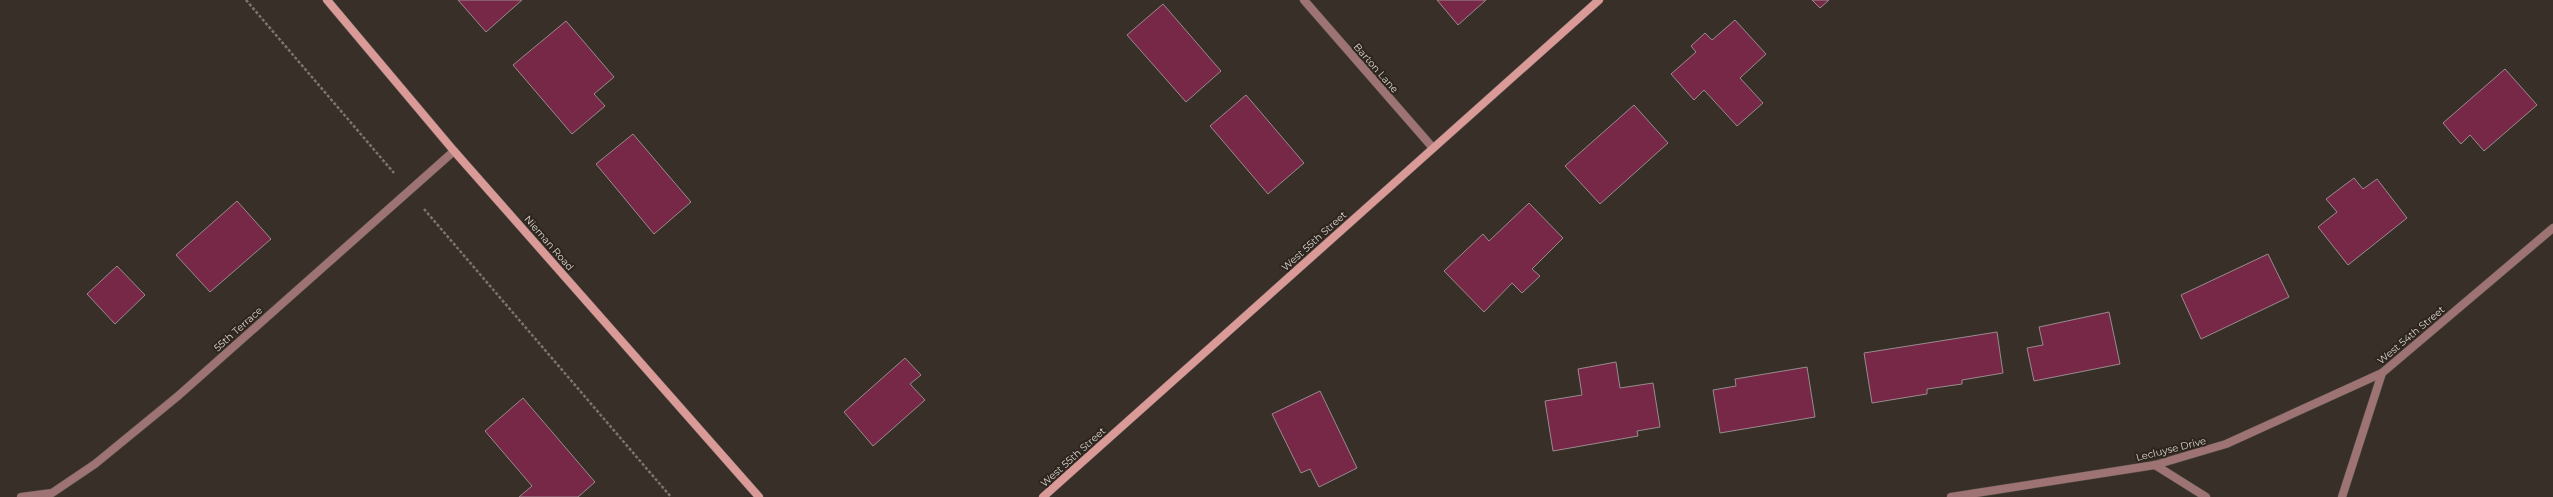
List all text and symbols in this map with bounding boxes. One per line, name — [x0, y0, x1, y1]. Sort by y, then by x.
street label: Barton Lane — [1351, 40, 1401, 96]
street label: West 55th Street — [1279, 208, 1349, 274]
street label: Nieman Road — [521, 213, 577, 273]
street label: West 54th Street — [2375, 303, 2447, 367]
street label: 55th Terrace — [211, 304, 265, 354]
street label: West 55th Street — [1038, 424, 1108, 490]
street label: Lecluyse Drive — [2135, 434, 2207, 464]

